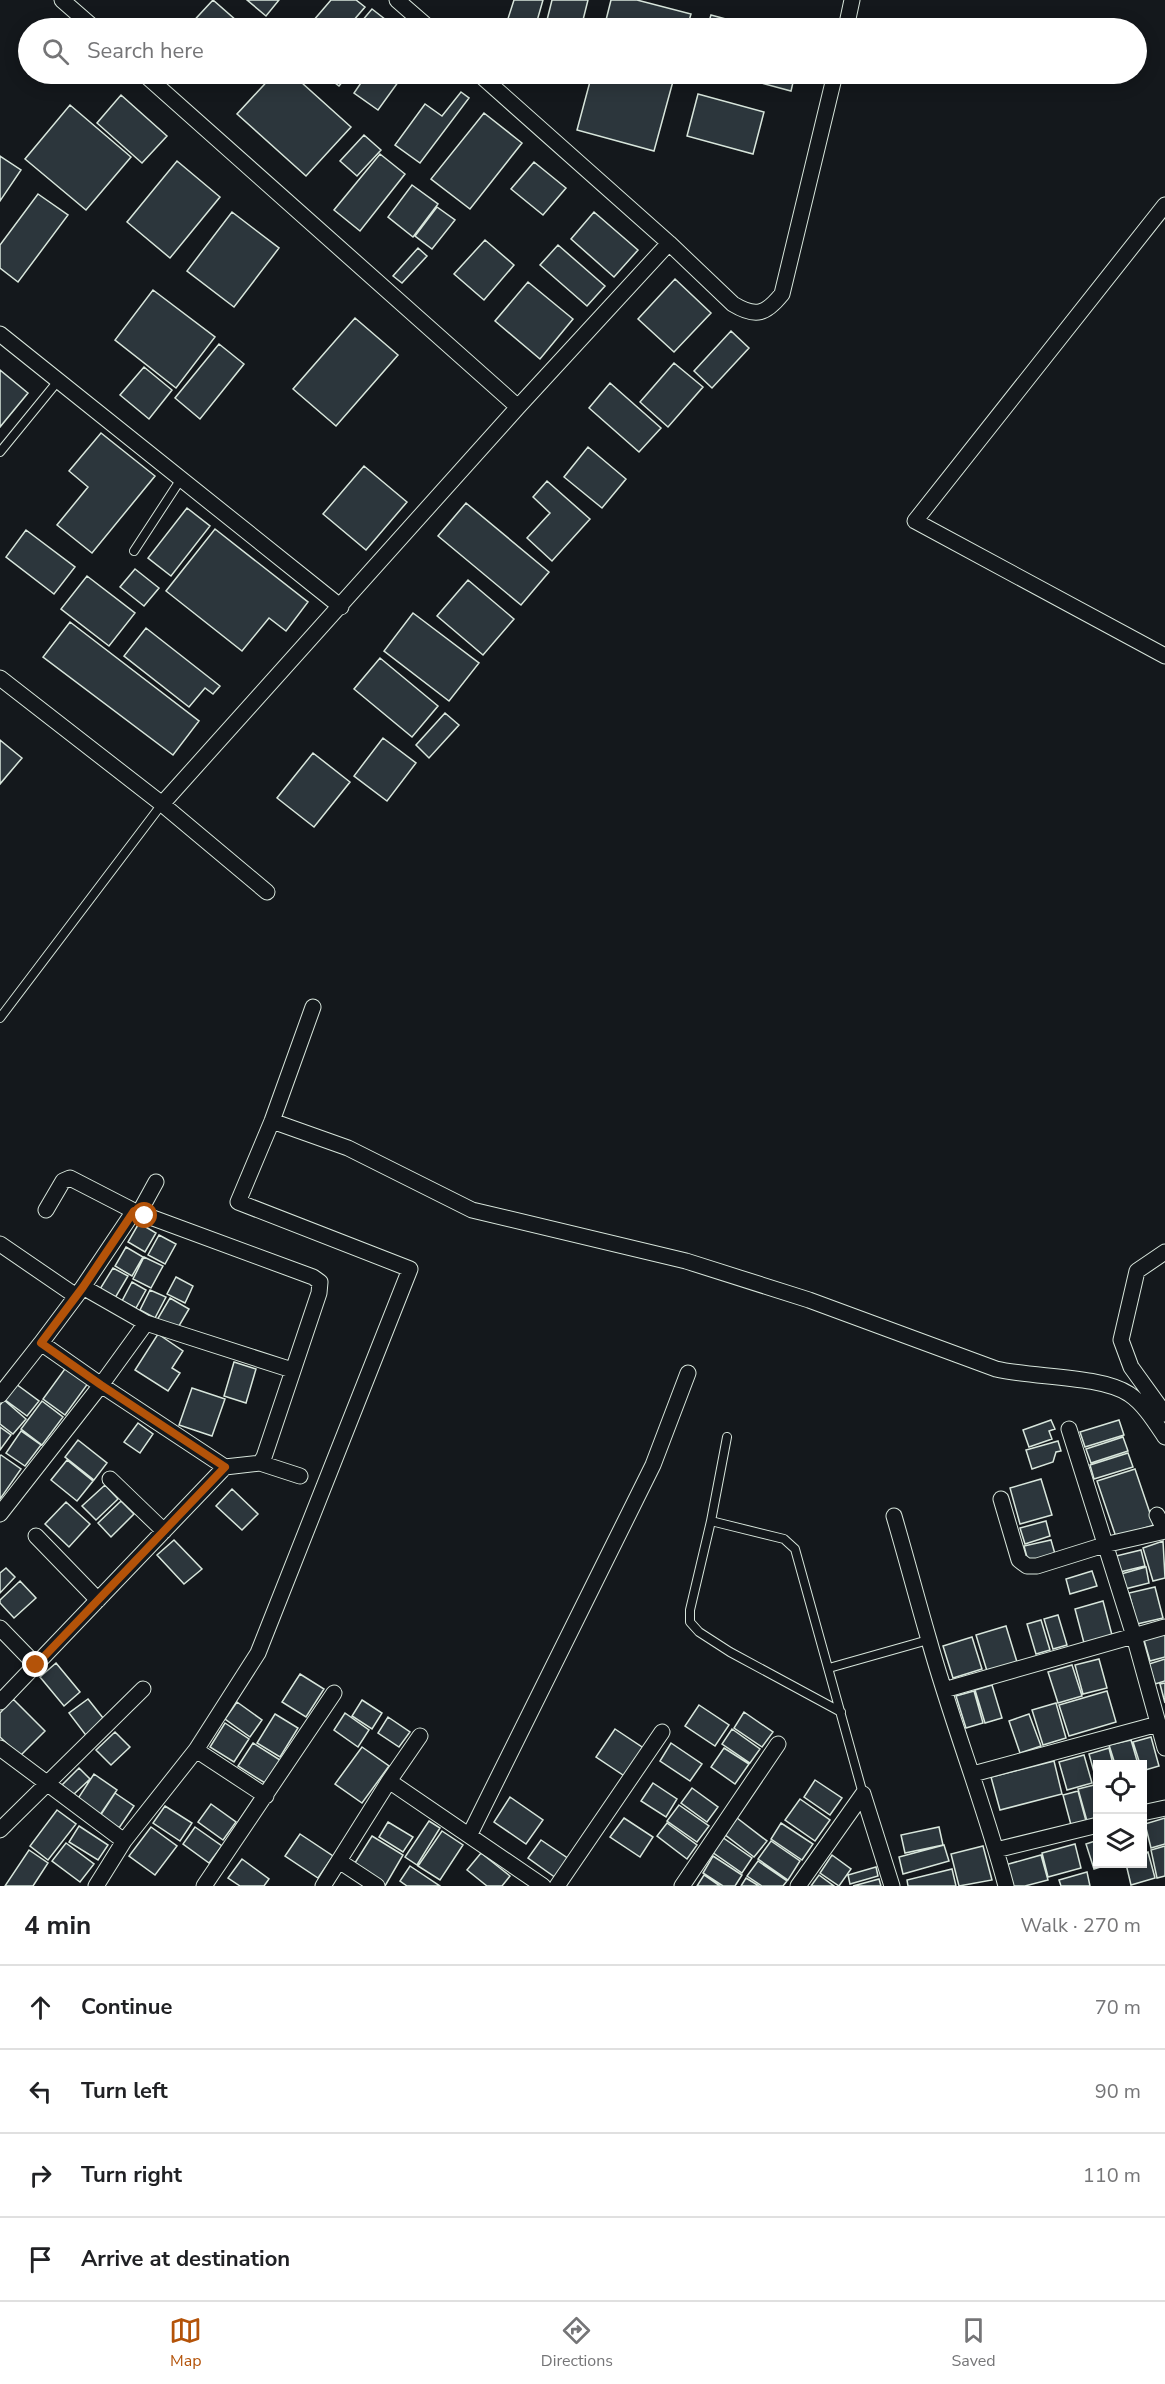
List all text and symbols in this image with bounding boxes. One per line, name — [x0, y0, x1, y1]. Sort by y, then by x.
search box — [18, 18, 1147, 84]
icon: search — [39, 35, 72, 68]
text: Search here — [87, 36, 204, 66]
route start — [131, 1202, 157, 1228]
route end — [22, 1651, 48, 1677]
map controls — [1093, 1760, 1147, 1868]
button: locate — [1093, 1760, 1147, 1814]
button: layers — [1093, 1814, 1147, 1868]
text: 4 min — [24, 1908, 91, 1943]
text: Walk · 270 m — [1021, 1912, 1141, 1939]
icon: ahead — [24, 1991, 57, 2024]
text: Continue — [81, 1992, 172, 2022]
text: 70 m — [1095, 1994, 1141, 2021]
icon: left — [24, 2075, 57, 2108]
text: Turn left — [81, 2076, 168, 2106]
text: 90 m — [1095, 2078, 1141, 2105]
icon: right — [24, 2159, 57, 2192]
text: Turn right — [81, 2160, 182, 2190]
text: 110 m — [1083, 2162, 1141, 2189]
icon: arrive — [24, 2243, 57, 2276]
text: Arrive at destination — [81, 2244, 290, 2274]
tab: Map — [169, 2314, 202, 2372]
tab: Directions — [541, 2314, 613, 2372]
tab: Saved — [952, 2314, 996, 2372]

